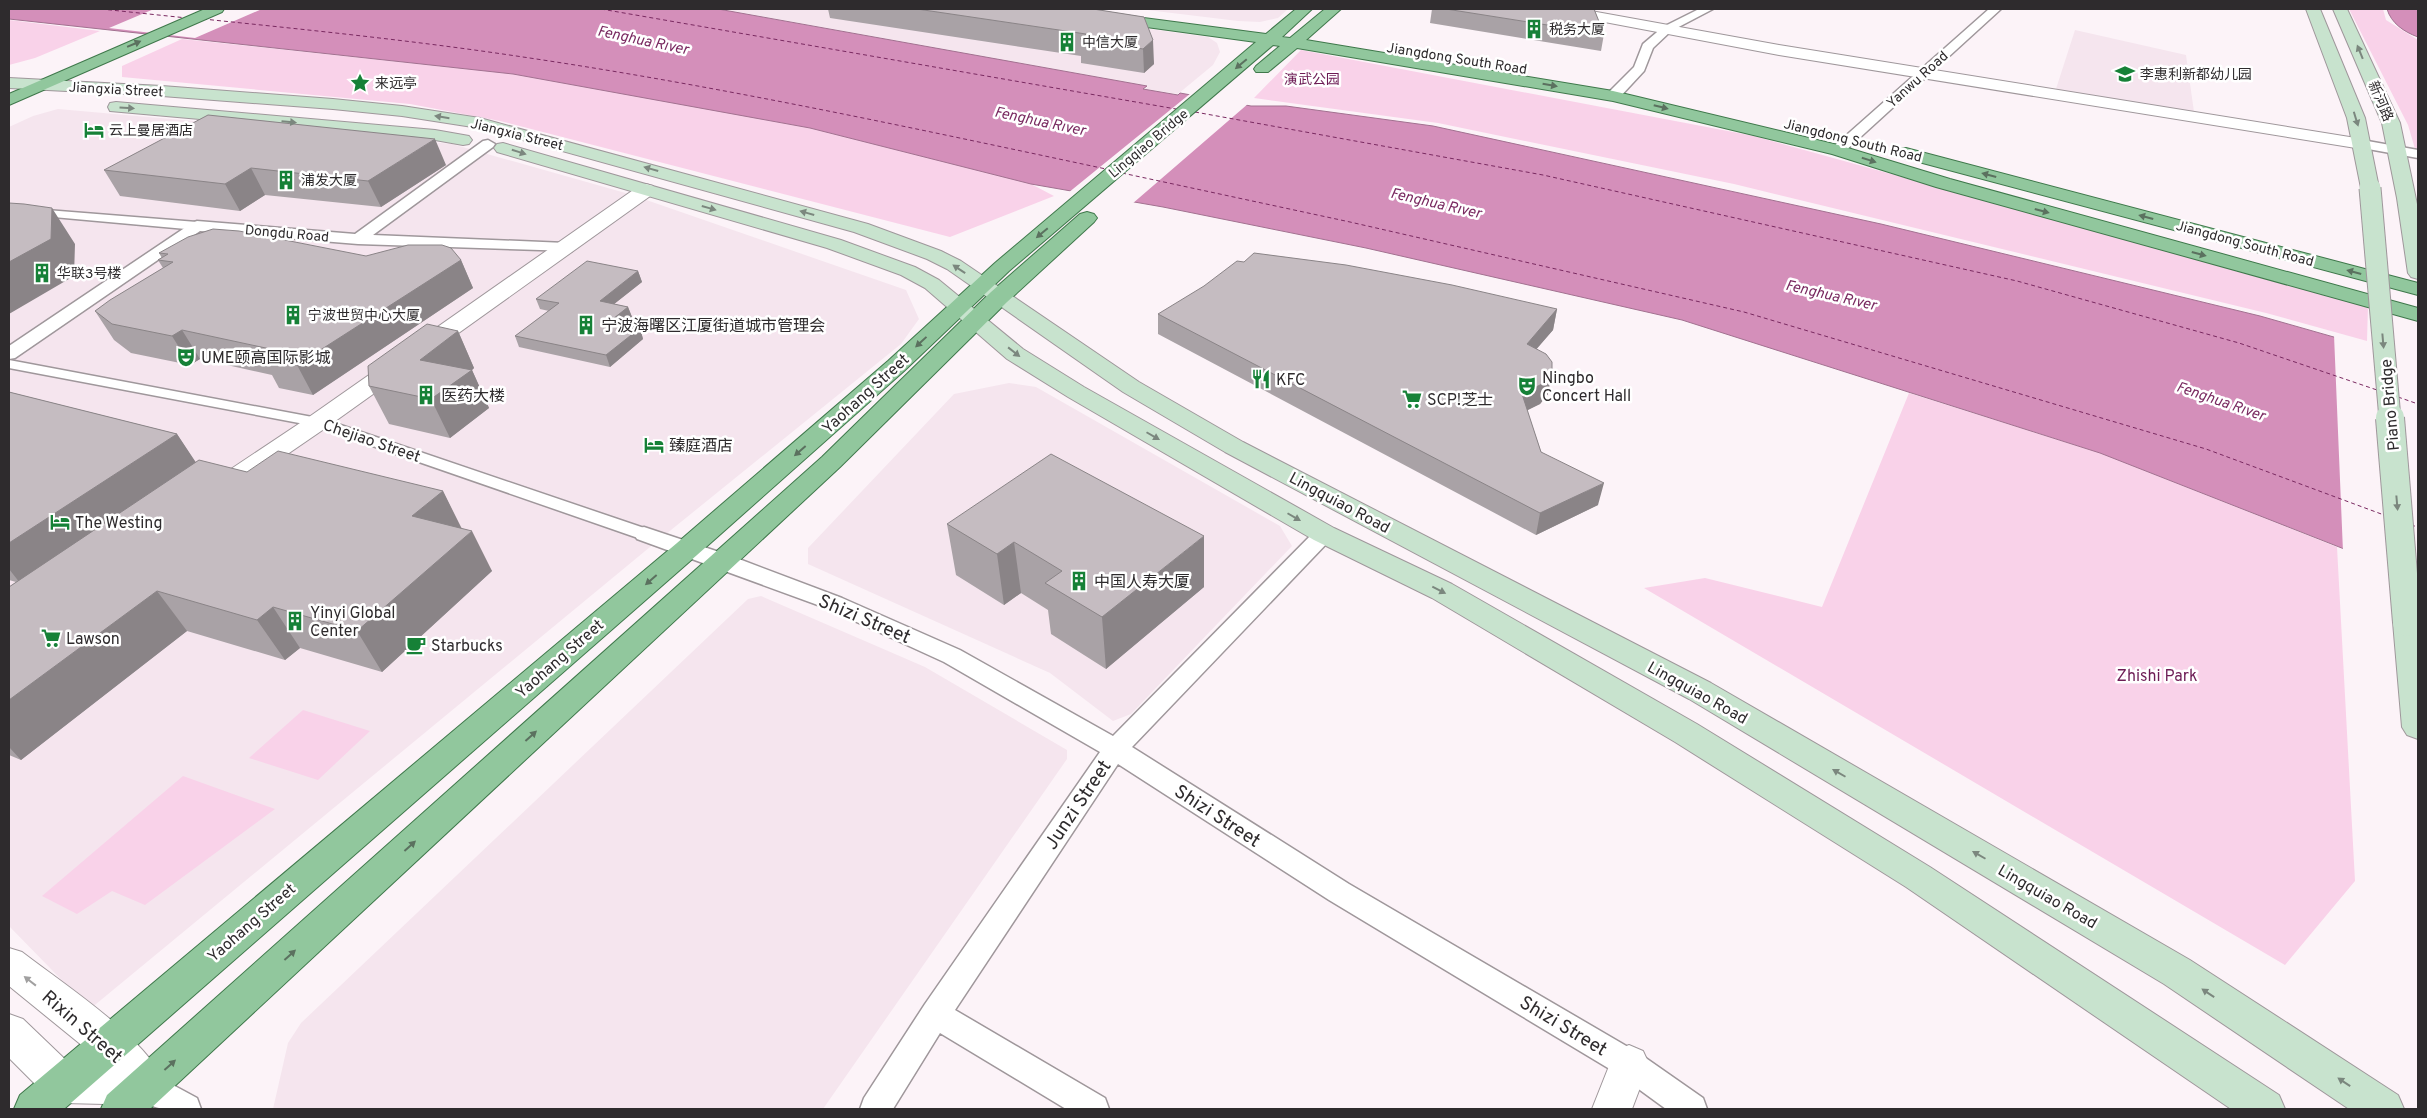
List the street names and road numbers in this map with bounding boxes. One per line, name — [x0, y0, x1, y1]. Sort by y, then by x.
street label: Jiangdong South Road — [1385, 40, 1528, 79]
street label: Yanwu Road — [1884, 48, 1952, 112]
street label: 新河路 — [2364, 79, 2396, 124]
street label: Jiangxia Street — [68, 80, 164, 101]
street label: Lingqiao Bridge — [1106, 106, 1192, 182]
street label: Jiangxia Street — [469, 116, 565, 155]
street label: Jiangdong South Road — [1782, 116, 1924, 167]
street label: Jiangdong South Road — [2174, 218, 2315, 271]
street label: Dongdu Road — [244, 222, 330, 247]
street label: Yaohang Street — [819, 350, 914, 439]
street label: Piano Bridge — [2377, 358, 2405, 451]
street label: Chejiao Street — [320, 416, 423, 468]
street label: Lingquiao Road — [1285, 469, 1393, 539]
street label: Shizi Street — [814, 590, 914, 650]
street label: Yaohang Street — [512, 616, 609, 703]
street label: Lingquiao Road — [1643, 658, 1751, 730]
street label: Junzi Street — [1040, 756, 1117, 855]
street label: Shizi Street — [1169, 780, 1265, 853]
street label: Lingquiao Road — [1994, 861, 2100, 934]
street label: Yaohang Street — [204, 880, 301, 967]
street label: Rixin Street — [36, 986, 127, 1069]
street label: Shizi Street — [1515, 991, 1611, 1062]

